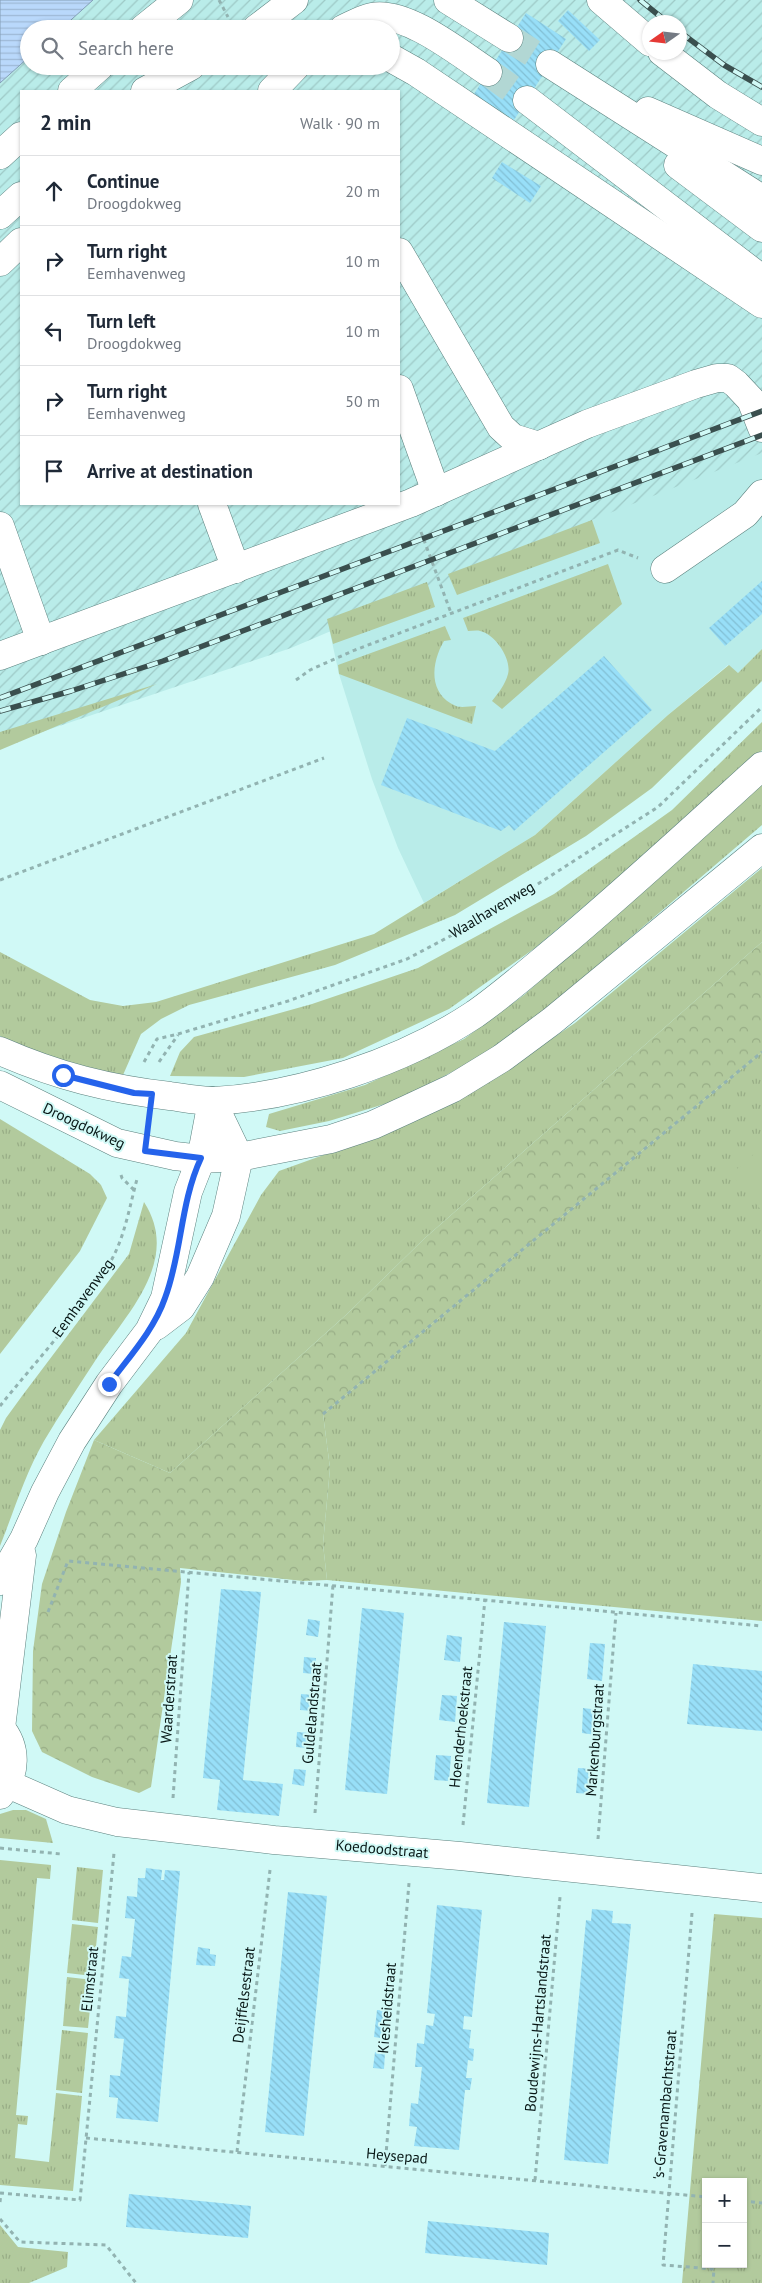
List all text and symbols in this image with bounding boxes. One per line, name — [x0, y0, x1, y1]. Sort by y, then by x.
north arrow — [642, 15, 687, 60]
search box — [20, 20, 400, 75]
icon: search — [38, 34, 66, 62]
text: Search here — [78, 36, 174, 60]
text: 2 min — [40, 109, 91, 136]
text: Walk · 90 m — [300, 113, 380, 133]
text: Continue — [87, 169, 159, 193]
icon: ahead — [40, 177, 68, 205]
text: 20 m — [345, 181, 380, 201]
text: Droogdokweg — [87, 193, 182, 213]
text: Turn right — [87, 239, 167, 263]
icon: right — [40, 247, 68, 275]
text: 10 m — [345, 251, 380, 271]
text: Eemhavenweg — [87, 263, 186, 283]
text: Turn left — [87, 309, 156, 333]
icon: left — [40, 317, 68, 345]
text: 10 m — [345, 321, 380, 341]
text: Droogdokweg — [87, 333, 182, 353]
text: Turn right — [87, 379, 167, 403]
icon: right — [40, 387, 68, 415]
text: 50 m — [345, 391, 380, 411]
text: Eemhavenweg — [87, 403, 186, 423]
icon: arrive — [40, 457, 68, 485]
text: Arrive at destination — [87, 459, 253, 483]
street label: Waalhavenweg — [446, 877, 538, 942]
route start — [52, 1064, 75, 1087]
street label: Droogdokweg — [40, 1098, 128, 1153]
street label: Eemhavenweg — [48, 1255, 118, 1341]
route end — [98, 1373, 121, 1396]
street label: Waarderstraat — [156, 1654, 181, 1744]
street label: Guldelandstraat — [298, 1661, 325, 1765]
street label: Hoenderhoekstraat — [445, 1665, 476, 1789]
street label: Markenburgstraat — [581, 1683, 608, 1797]
street label: Koedoodstraat — [335, 1835, 429, 1862]
street label: Boudewijns-Hartslandstraat — [520, 1933, 555, 2113]
street label: Elimstraat — [77, 1946, 102, 2012]
street label: Deijffelsestraat — [228, 1946, 259, 2044]
street label: Kiesheidstraat — [373, 1962, 400, 2054]
street label: 's-Gravenambachtstraat — [648, 2029, 681, 2181]
street label: Heysepad — [365, 2143, 429, 2168]
map controls — [702, 2178, 747, 2268]
button: + — [702, 2178, 747, 2223]
button: − — [702, 2223, 747, 2268]

